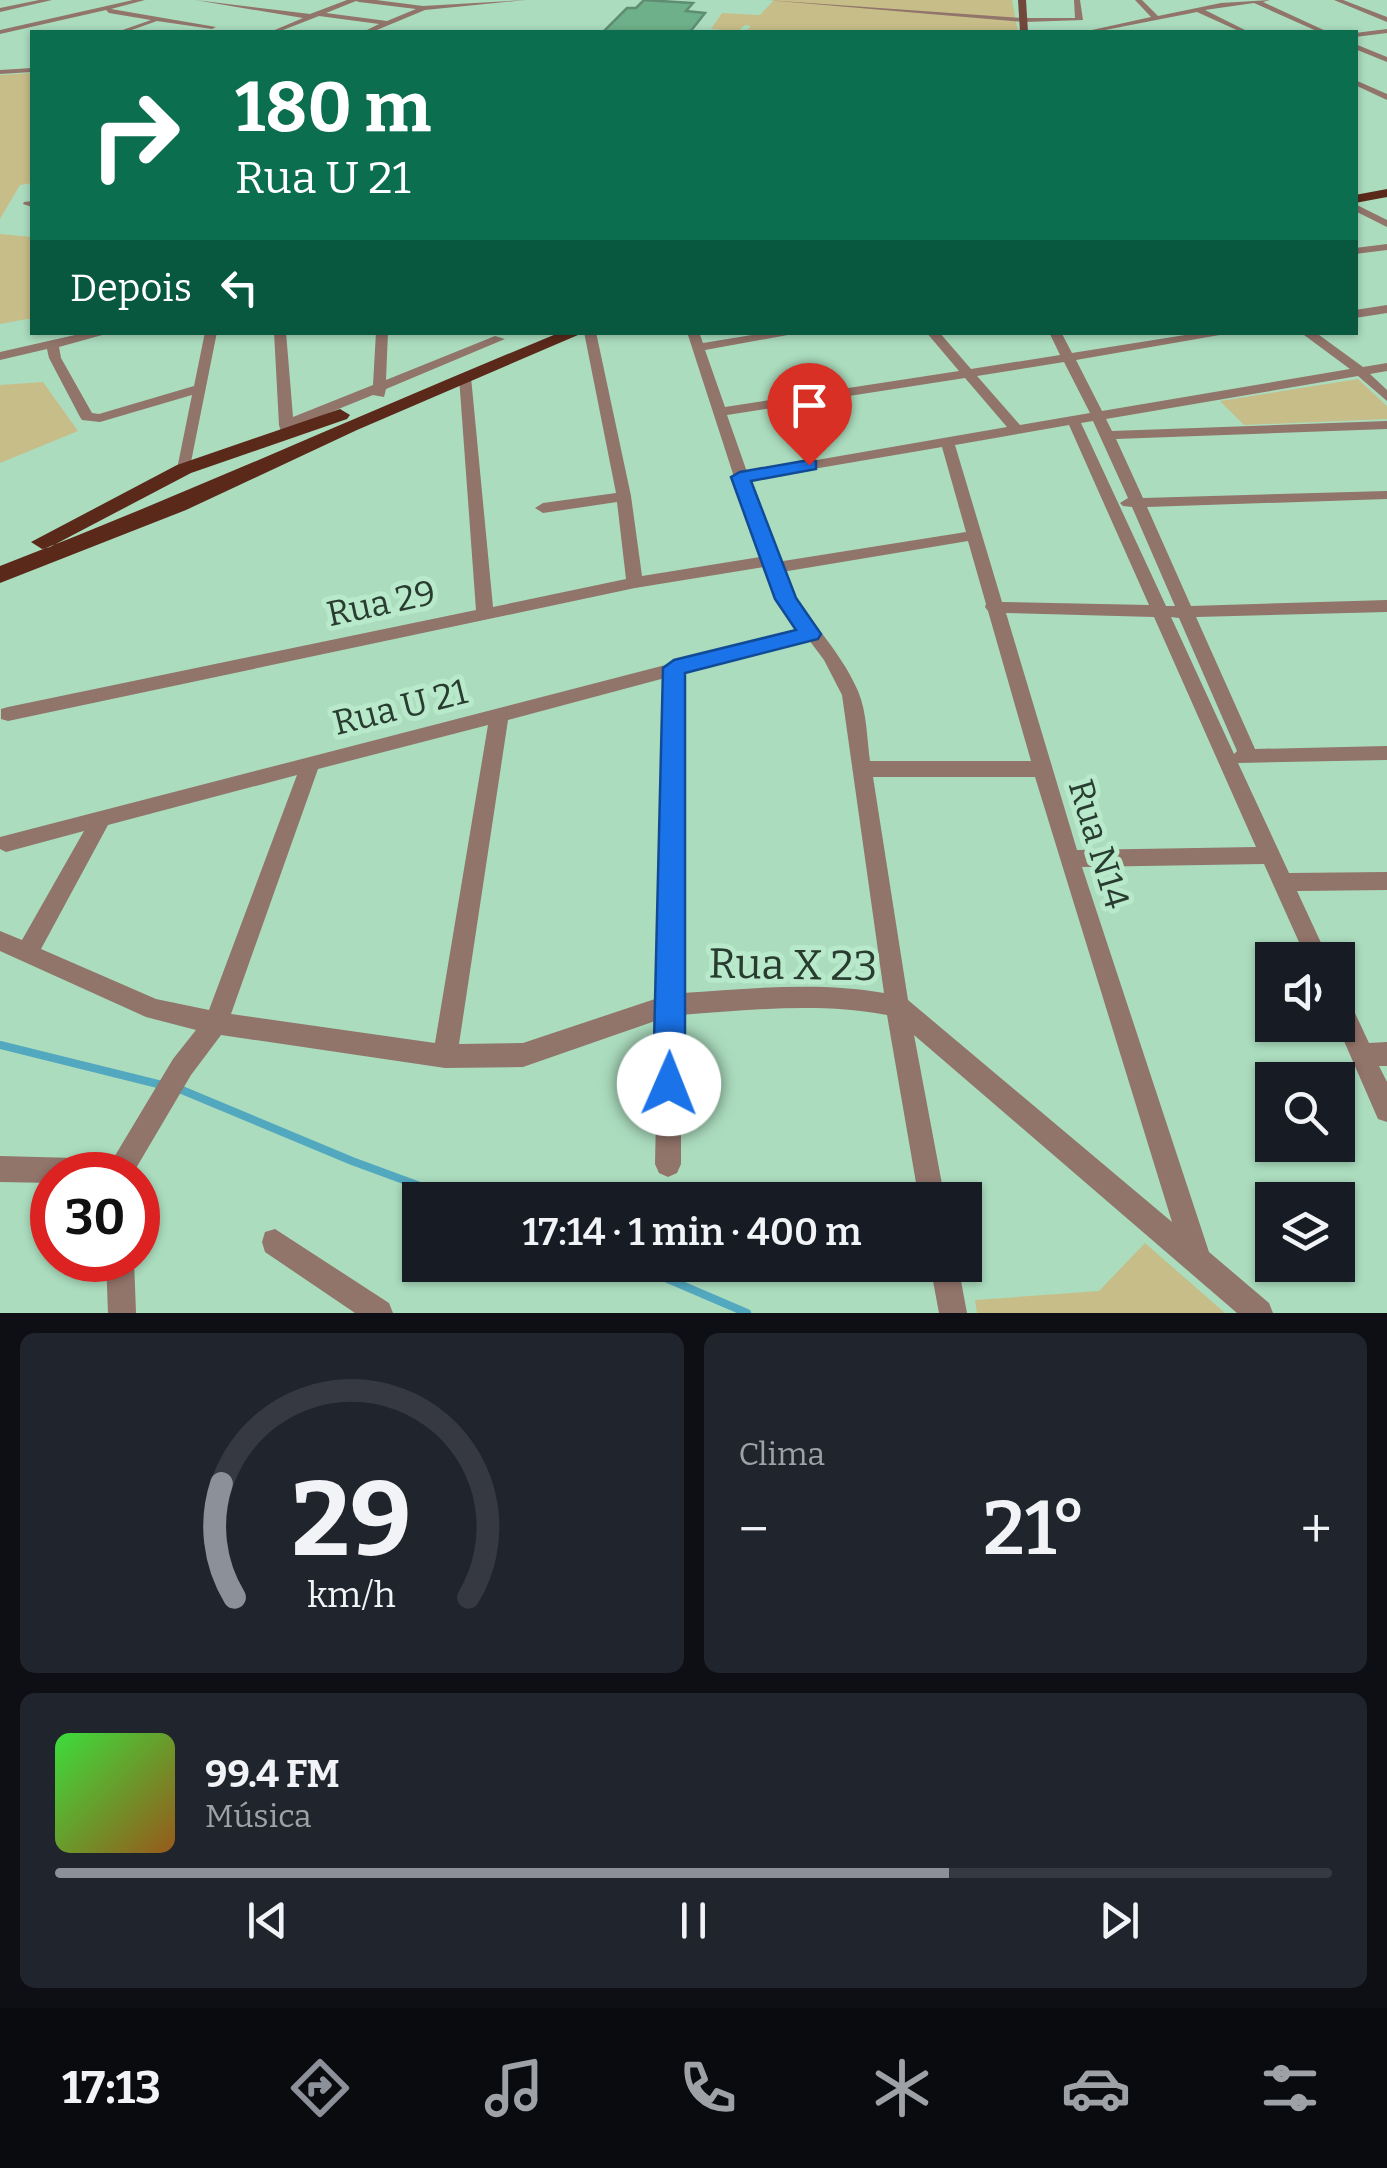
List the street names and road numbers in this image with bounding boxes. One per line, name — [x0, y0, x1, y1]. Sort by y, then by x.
street label: Rua 29 — [323, 571, 439, 635]
street label: Rua U 21 — [329, 670, 471, 744]
street label: Rua N14 — [1060, 774, 1138, 914]
street label: Rua X 23 — [708, 939, 878, 991]

